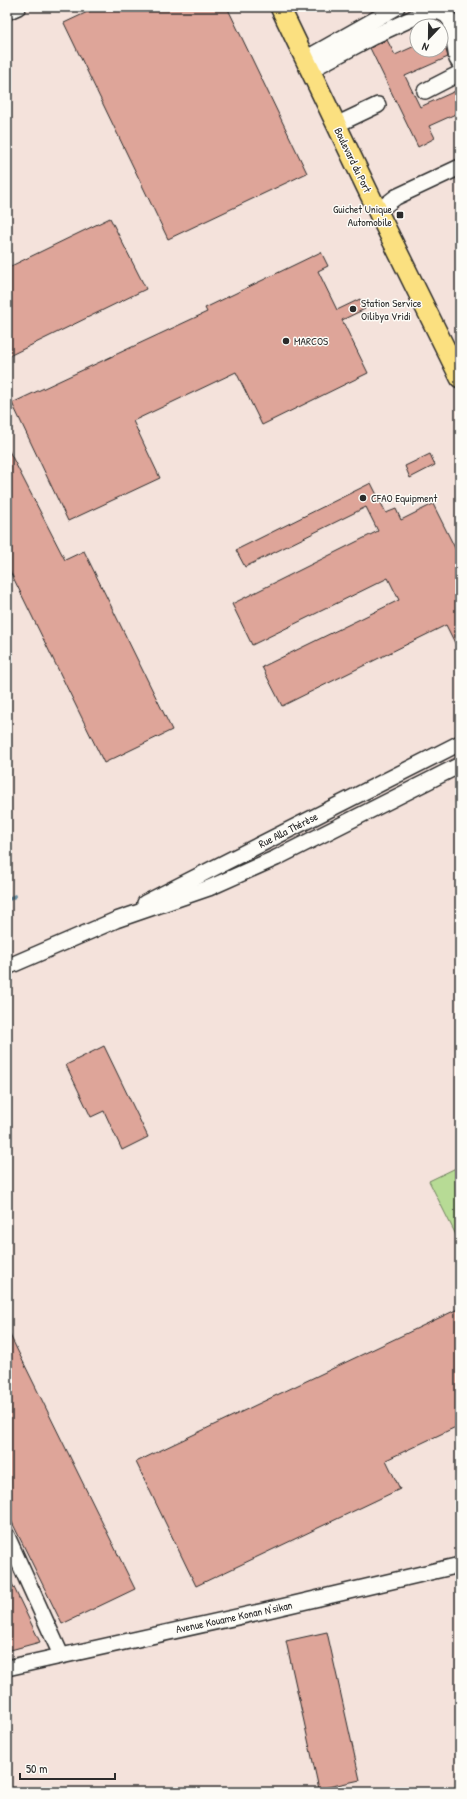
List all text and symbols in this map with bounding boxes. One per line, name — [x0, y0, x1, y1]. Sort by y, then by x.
north arrow — [409, 18, 449, 58]
text: N — [420, 40, 431, 55]
street label: Boulevard du Port — [331, 125, 375, 195]
place label: Guichet Unique Automobile — [333, 202, 393, 229]
marker: Guichet Unique Automobile — [395, 210, 405, 220]
place label: Station Service Oilibya Vridi — [361, 296, 422, 323]
marker: Station Service Oilibya Vridi — [348, 304, 358, 314]
place label: MARCOS — [294, 334, 328, 348]
marker: MARCOS — [281, 336, 291, 346]
place label: CFAO Equipment — [371, 491, 438, 505]
marker: CFAO Equipment — [358, 493, 368, 503]
street label: Rue Alla Thérèse — [256, 809, 321, 851]
street label: Avenue Kouame Konan N'sikan — [174, 1598, 294, 1636]
scale bar — [20, 1755, 115, 1781]
text: 50 m — [26, 1760, 47, 1777]

